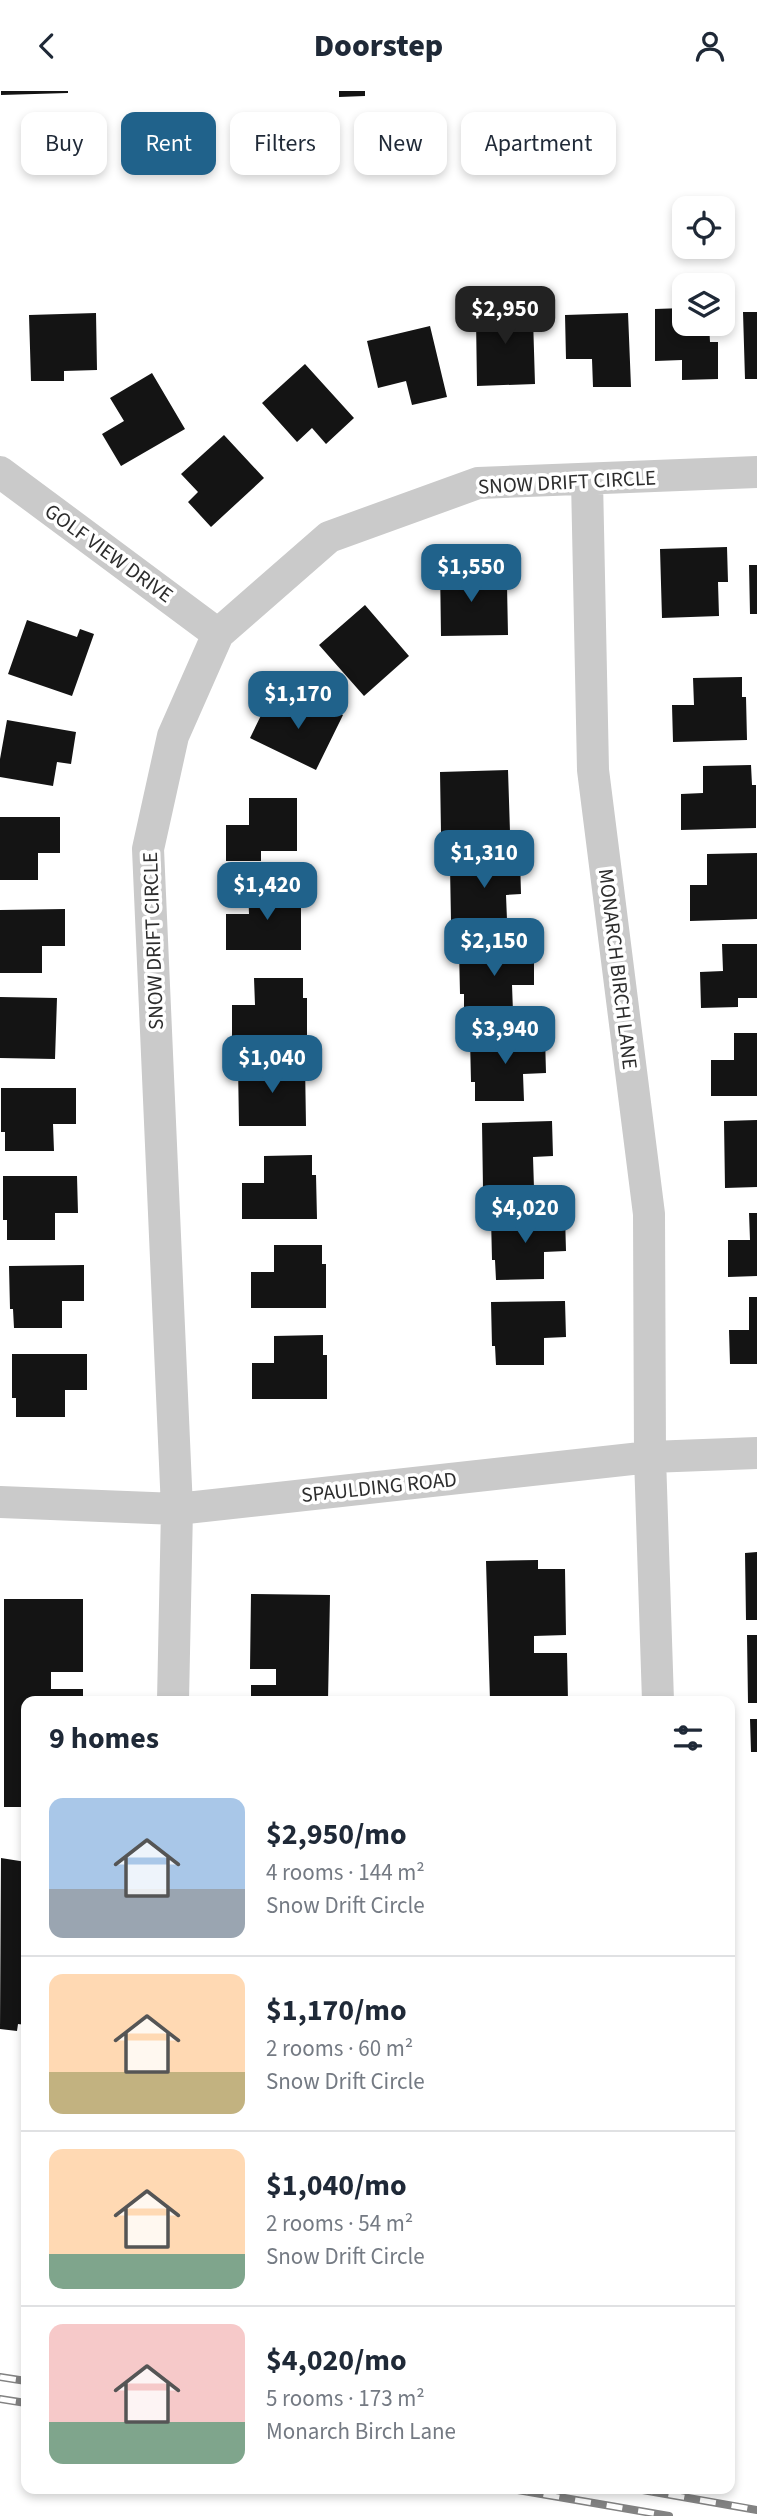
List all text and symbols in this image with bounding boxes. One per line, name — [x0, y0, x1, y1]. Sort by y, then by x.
text: Doorstep — [314, 23, 443, 69]
icon: back — [28, 27, 66, 65]
icon: person — [691, 27, 729, 65]
chip: Buy — [21, 112, 107, 175]
chip: Rent — [121, 112, 216, 175]
chip: Filters — [230, 112, 340, 175]
chip: New — [354, 112, 447, 175]
chip: Apartment — [461, 112, 616, 175]
map controls — [672, 196, 735, 336]
button: locate — [672, 196, 735, 259]
button: layers — [672, 273, 735, 336]
pin: $2,950 — [448, 287, 562, 346]
text: $2,950 — [471, 292, 539, 325]
street label: SNOW DRIFT CIRCLE — [477, 462, 657, 502]
street label: GOLF VIEW DRIVE — [39, 496, 179, 610]
pin: $1,550 — [414, 545, 528, 604]
text: $1,550 — [437, 550, 505, 583]
pin: $1,170 — [241, 671, 355, 731]
text: $1,170 — [264, 677, 332, 710]
pin: $1,310 — [427, 831, 541, 890]
text: $1,310 — [450, 836, 518, 869]
street label: SNOW DRIFT CIRCLE — [135, 851, 171, 1031]
pin: $1,420 — [210, 863, 324, 922]
street label: MONARCH BIRCH LANE — [591, 867, 645, 1071]
text: $1,420 — [233, 868, 301, 901]
pin: $2,150 — [437, 919, 551, 978]
text: $2,150 — [460, 924, 528, 957]
pin: $3,940 — [448, 1007, 562, 1066]
text: $3,940 — [471, 1012, 539, 1045]
pin: $1,040 — [215, 1035, 329, 1095]
text: $1,040 — [238, 1041, 306, 1074]
pin: $4,020 — [468, 1185, 582, 1245]
text: $4,020 — [491, 1191, 559, 1224]
street label: SPAULDING ROAD — [300, 1464, 458, 1510]
text: 9 homes — [49, 1717, 159, 1760]
icon: filters — [669, 1719, 707, 1757]
text: $2,950/mo — [266, 1813, 407, 1856]
icon: home — [105, 1826, 189, 1910]
text: 4 rooms · 144 m² — [266, 1856, 425, 1889]
text: Snow Drift Circle — [266, 1889, 425, 1922]
text: $1,170/mo — [266, 1989, 407, 2032]
icon: home — [105, 2002, 189, 2086]
text: 2 rooms · 60 m² — [266, 2032, 413, 2065]
text: Snow Drift Circle — [266, 2065, 425, 2098]
text: $1,040/mo — [266, 2164, 407, 2207]
icon: home — [105, 2177, 189, 2261]
text: 2 rooms · 54 m² — [266, 2207, 413, 2240]
text: Snow Drift Circle — [266, 2240, 425, 2273]
text: $4,020/mo — [266, 2339, 407, 2382]
icon: home — [105, 2352, 189, 2436]
text: 5 rooms · 173 m² — [266, 2382, 425, 2415]
text: Monarch Birch Lane — [266, 2415, 456, 2448]

